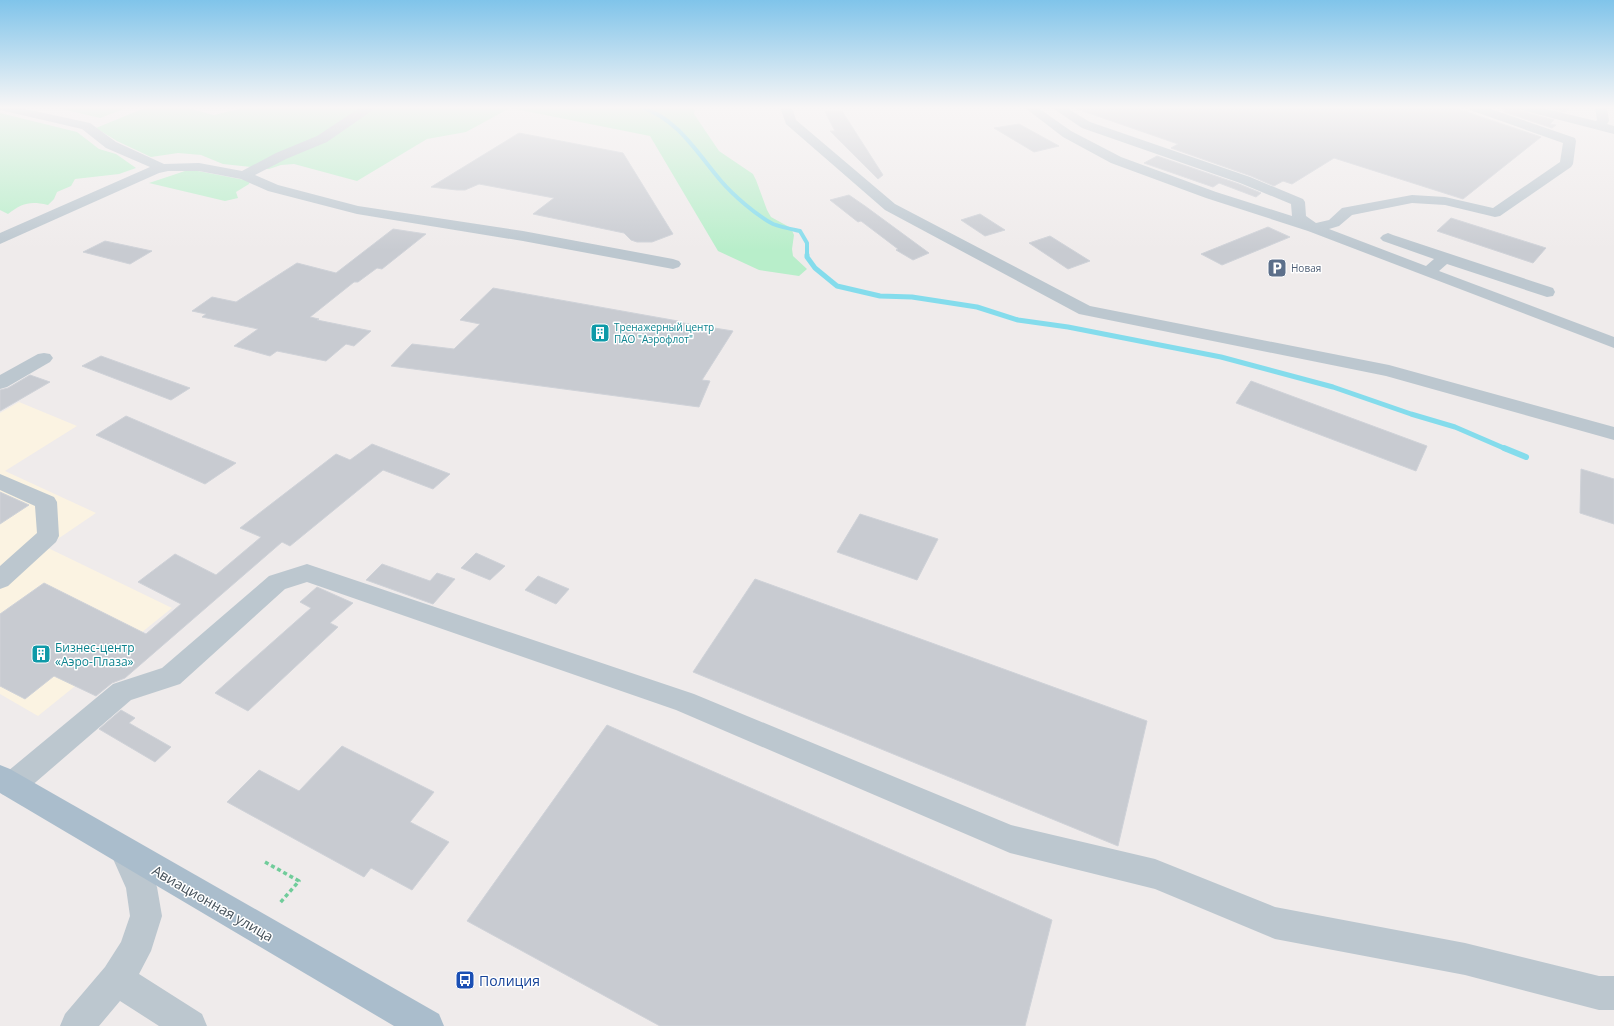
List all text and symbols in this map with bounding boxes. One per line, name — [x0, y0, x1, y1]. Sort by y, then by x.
parking icon: Новая — [1266, 257, 1288, 279]
place label: Новая — [1291, 261, 1321, 275]
place label: Тренажерный центр ПАО "Аэрофлот" — [614, 320, 714, 346]
building icon: Тренажерный центр ПАО "Аэрофлот" — [589, 322, 611, 344]
place label: Бизнес-центр «Аэро-Плаза» — [55, 639, 135, 670]
building icon: Бизнес-центр «Аэро-Плаза» — [30, 643, 52, 665]
street label: Авиационная улица — [149, 861, 277, 945]
bus stop icon: Полиция — [454, 969, 476, 991]
place label: Полиция — [479, 971, 540, 990]

